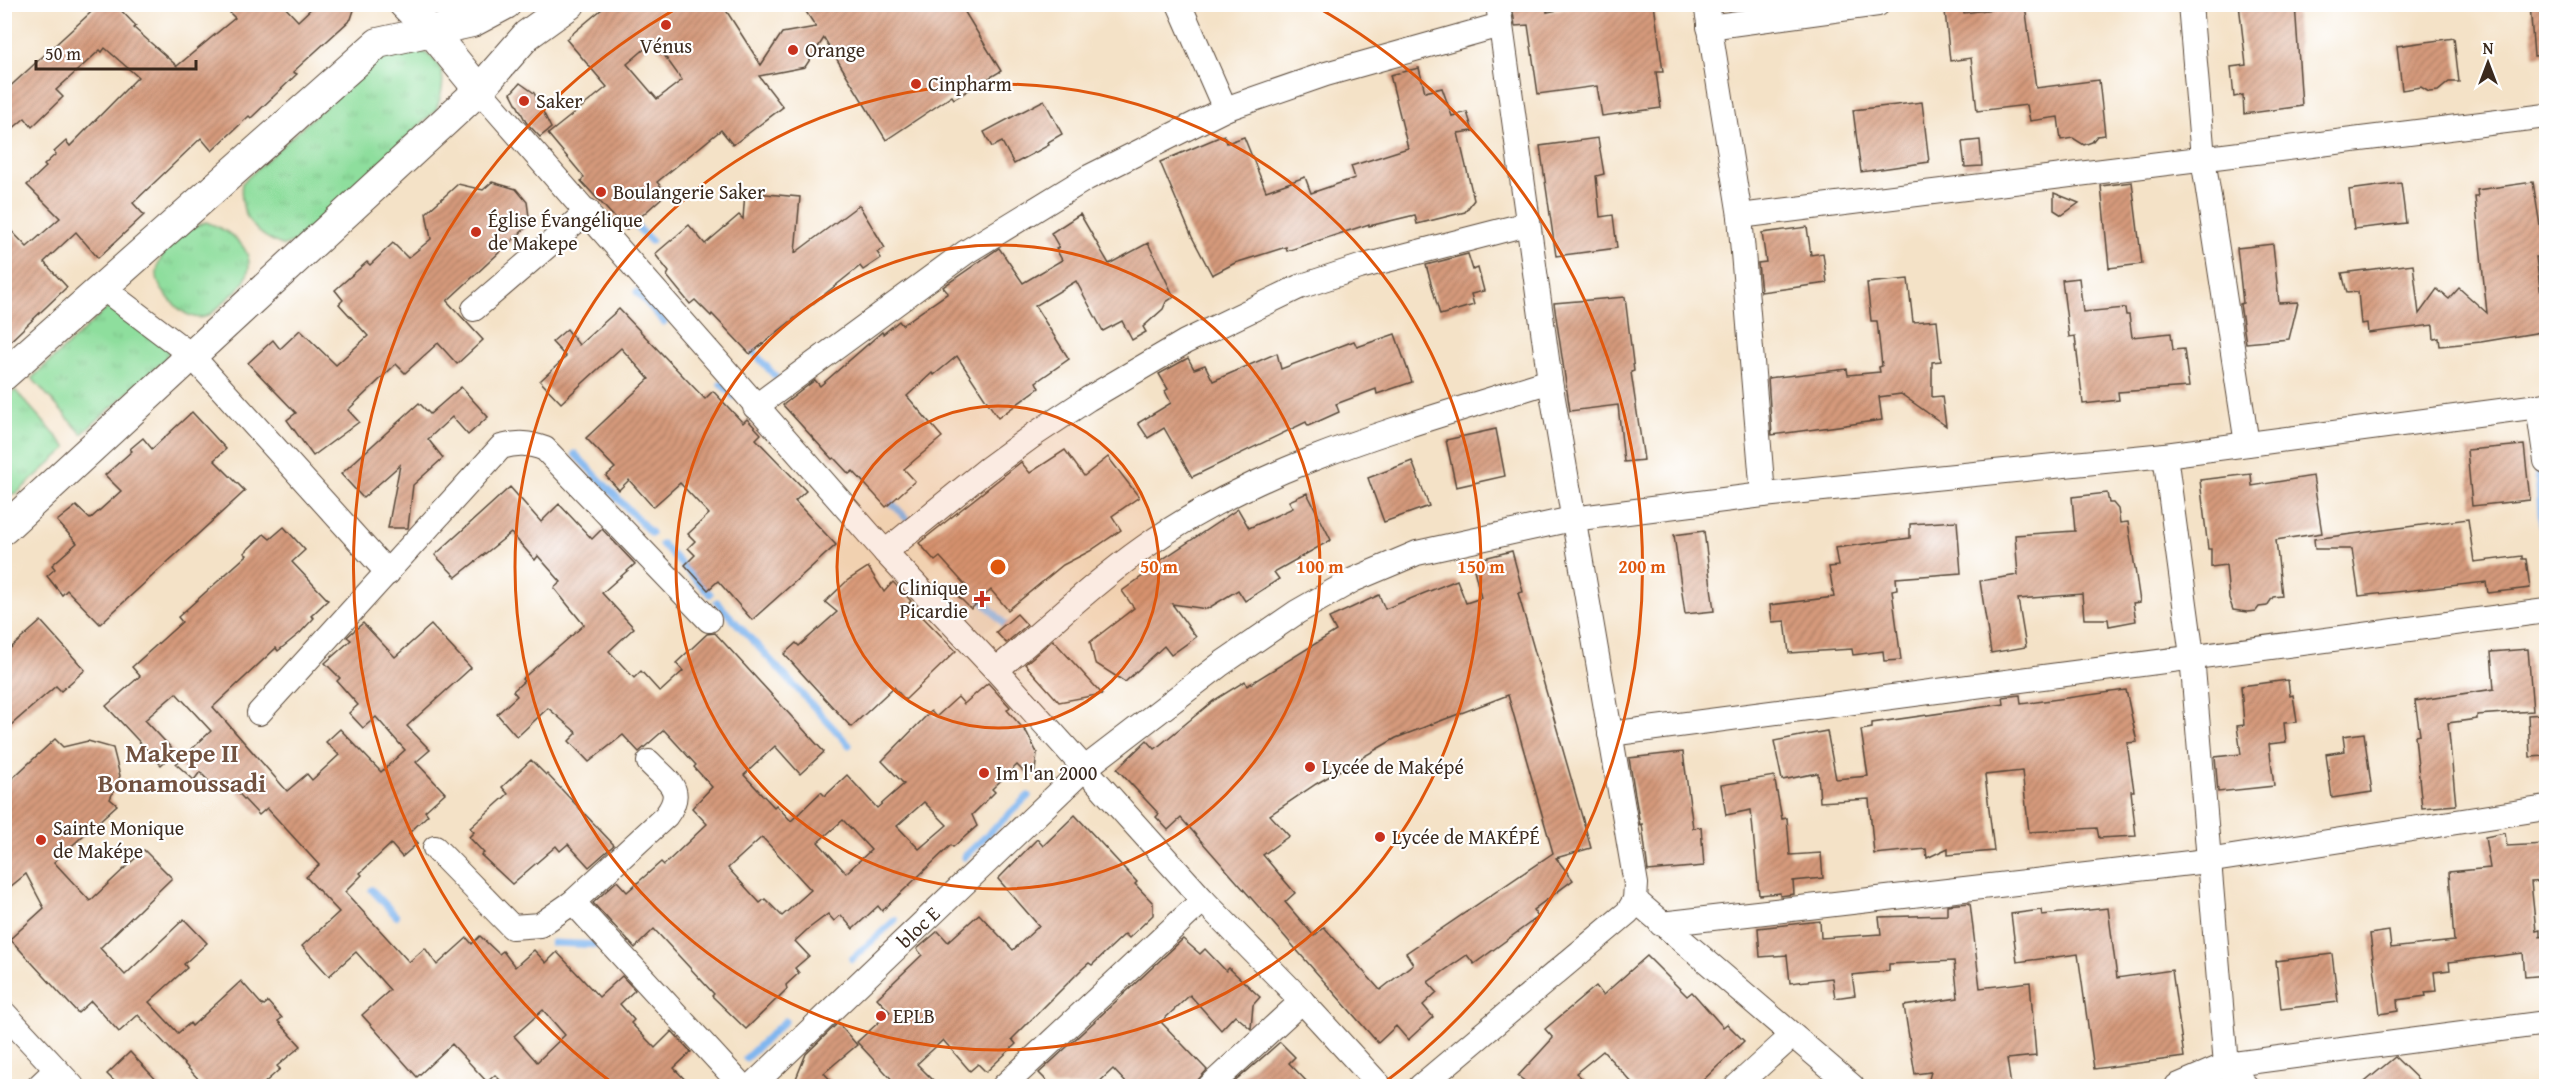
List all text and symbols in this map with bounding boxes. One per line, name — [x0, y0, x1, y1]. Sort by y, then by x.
marker: Vénus — [659, 18, 673, 32]
place label: Vénus — [640, 31, 692, 60]
scale bar — [36, 33, 196, 71]
north arrow — [2458, 33, 2518, 93]
place label: Orange — [805, 35, 865, 64]
text: N — [2483, 36, 2494, 60]
text: 50 m — [45, 40, 81, 67]
marker: Orange — [786, 43, 800, 57]
place label: Cinpharm — [928, 69, 1012, 98]
marker: Cinpharm — [909, 77, 923, 91]
place label: Saker — [536, 86, 583, 115]
marker: Saker — [517, 94, 531, 108]
place label: Boulangerie Saker — [613, 177, 765, 206]
marker: Boulangerie Saker — [594, 185, 608, 199]
place label: Église Évangélique de Makepe — [488, 205, 643, 257]
marker: Église Évangélique de Makepe — [469, 225, 483, 239]
text: 50 m — [1140, 553, 1179, 580]
text: 100 m — [1296, 553, 1344, 580]
text: 150 m — [1457, 553, 1505, 580]
text: 200 m — [1618, 553, 1666, 580]
centre of rings — [988, 557, 1008, 577]
place label: Clinique Picardie — [898, 573, 968, 625]
marker: Clinique Picardie — [973, 590, 991, 608]
district label: Makepe II Bonamoussadi — [98, 733, 266, 802]
place label: Lycée de Maképé — [1322, 752, 1464, 781]
place label: Im l'an 2000 — [996, 758, 1097, 787]
marker: Lycée de Maképé — [1303, 760, 1317, 774]
marker: Im l'an 2000 — [977, 766, 991, 780]
place label: Sainte Monique de Maképe — [53, 813, 184, 865]
place label: Lycée de MAKÉPÉ — [1392, 822, 1540, 851]
marker: Lycée de MAKÉPÉ — [1373, 830, 1387, 844]
marker: Sainte Monique de Maképe — [34, 833, 48, 847]
street label: bloc E — [890, 899, 946, 954]
place label: EPLB — [893, 1001, 935, 1030]
marker: EPLB — [874, 1009, 888, 1023]

